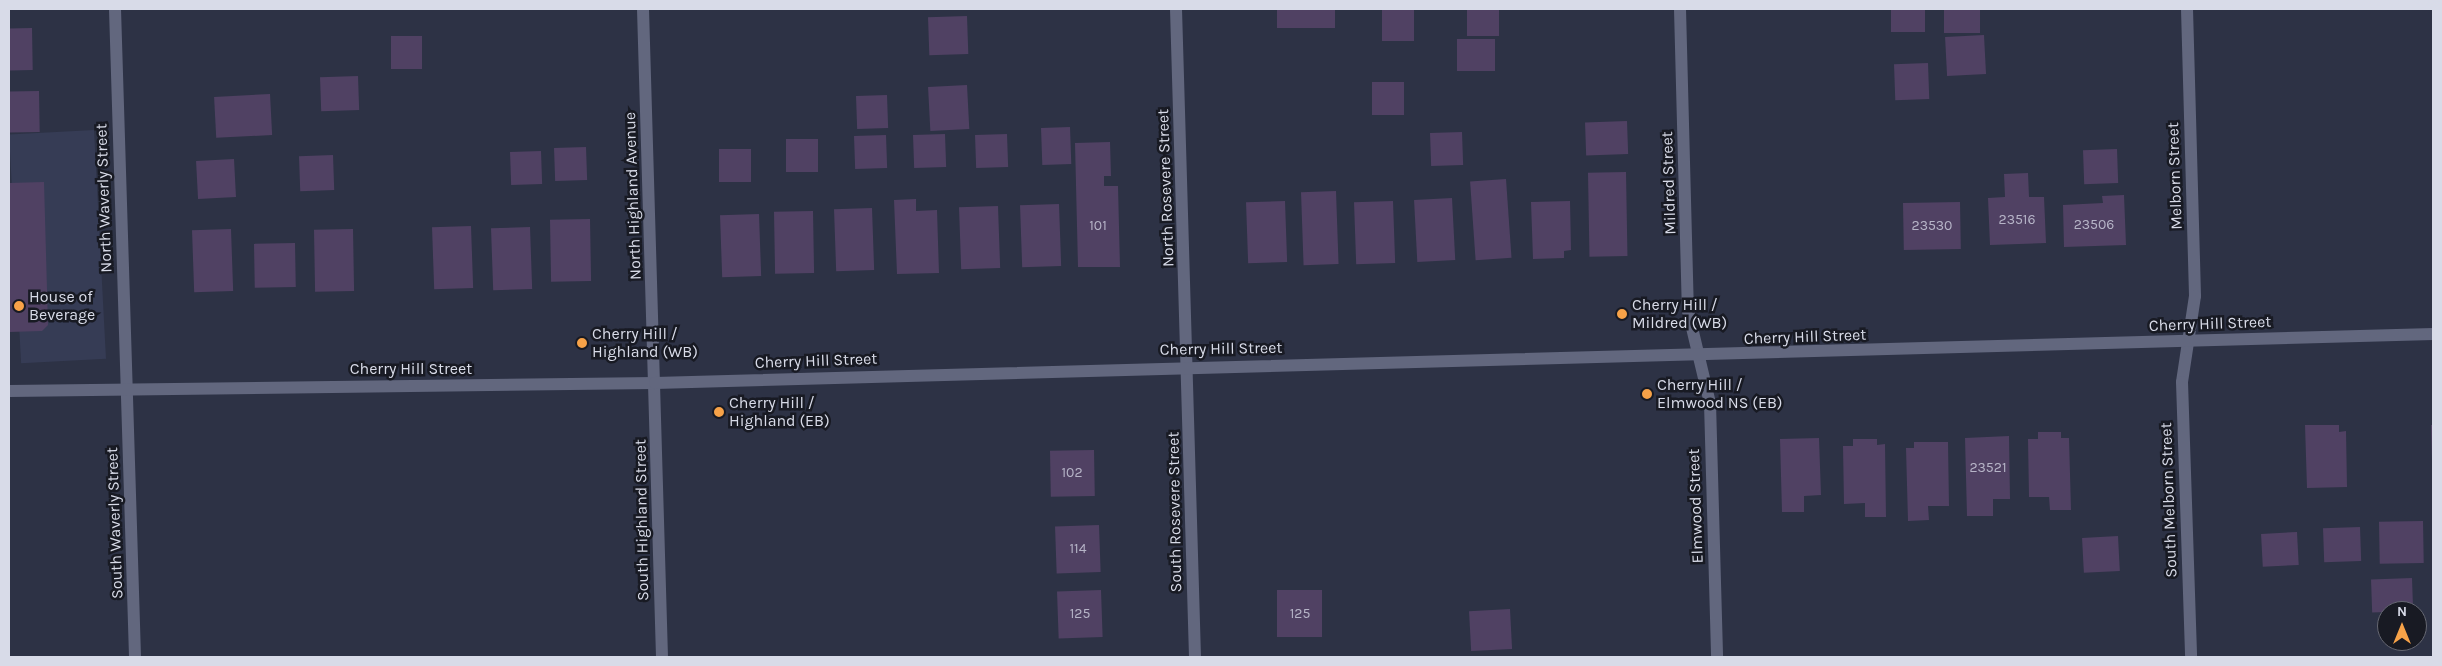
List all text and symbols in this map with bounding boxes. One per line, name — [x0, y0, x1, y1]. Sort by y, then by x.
street label: North Rosevere Street — [1154, 109, 1178, 267]
street label: North Highland Avenue — [620, 112, 646, 280]
street label: Melborn Street — [2164, 122, 2186, 230]
street label: North Waverly Street — [92, 123, 116, 273]
street label: Mildred Street — [1658, 131, 1680, 235]
house number: 23516 — [1999, 212, 2035, 228]
house number: 23506 — [2074, 217, 2114, 233]
house number: 101 — [1089, 218, 1107, 234]
house number: 23530 — [1912, 218, 1952, 234]
place label: House of Beverage — [29, 287, 95, 325]
place label: Cherry Hill / Mildred (WB) — [1632, 295, 1727, 333]
marker: House of Beverage — [13, 300, 25, 312]
marker: Cherry Hill / Mildred (WB) — [1616, 308, 1628, 320]
street label: Cherry Hill Street — [2148, 312, 2272, 336]
place label: Cherry Hill / Highland (WB) — [592, 324, 698, 362]
street label: Cherry Hill Street — [1743, 325, 1867, 349]
marker: Cherry Hill / Highland (WB) — [576, 337, 588, 349]
street label: Cherry Hill Street — [1160, 338, 1282, 360]
street label: Cherry Hill Street — [754, 349, 878, 373]
street label: Cherry Hill Street — [350, 359, 472, 379]
place label: Cherry Hill / Elmwood NS (EB) — [1657, 375, 1783, 413]
marker: Cherry Hill / Elmwood NS (EB) — [1641, 388, 1653, 400]
place label: Cherry Hill / Highland (EB) — [729, 393, 830, 431]
marker: Cherry Hill / Highland (EB) — [713, 406, 725, 418]
street label: South Melborn Street — [2157, 422, 2181, 578]
street label: South Rosevere Street — [1164, 431, 1186, 593]
street label: South Highland Street — [631, 439, 653, 601]
street label: South Waverly Street — [103, 447, 127, 599]
street label: Elmwood Street — [1684, 448, 1708, 564]
house number: 23521 — [1969, 460, 2007, 476]
house number: 102 — [1061, 465, 1083, 481]
house number: 114 — [1069, 541, 1087, 557]
north arrow — [2377, 601, 2427, 651]
text: N — [2397, 603, 2407, 620]
house number: 125 — [1070, 606, 1090, 622]
house number: 125 — [1290, 606, 1310, 622]

